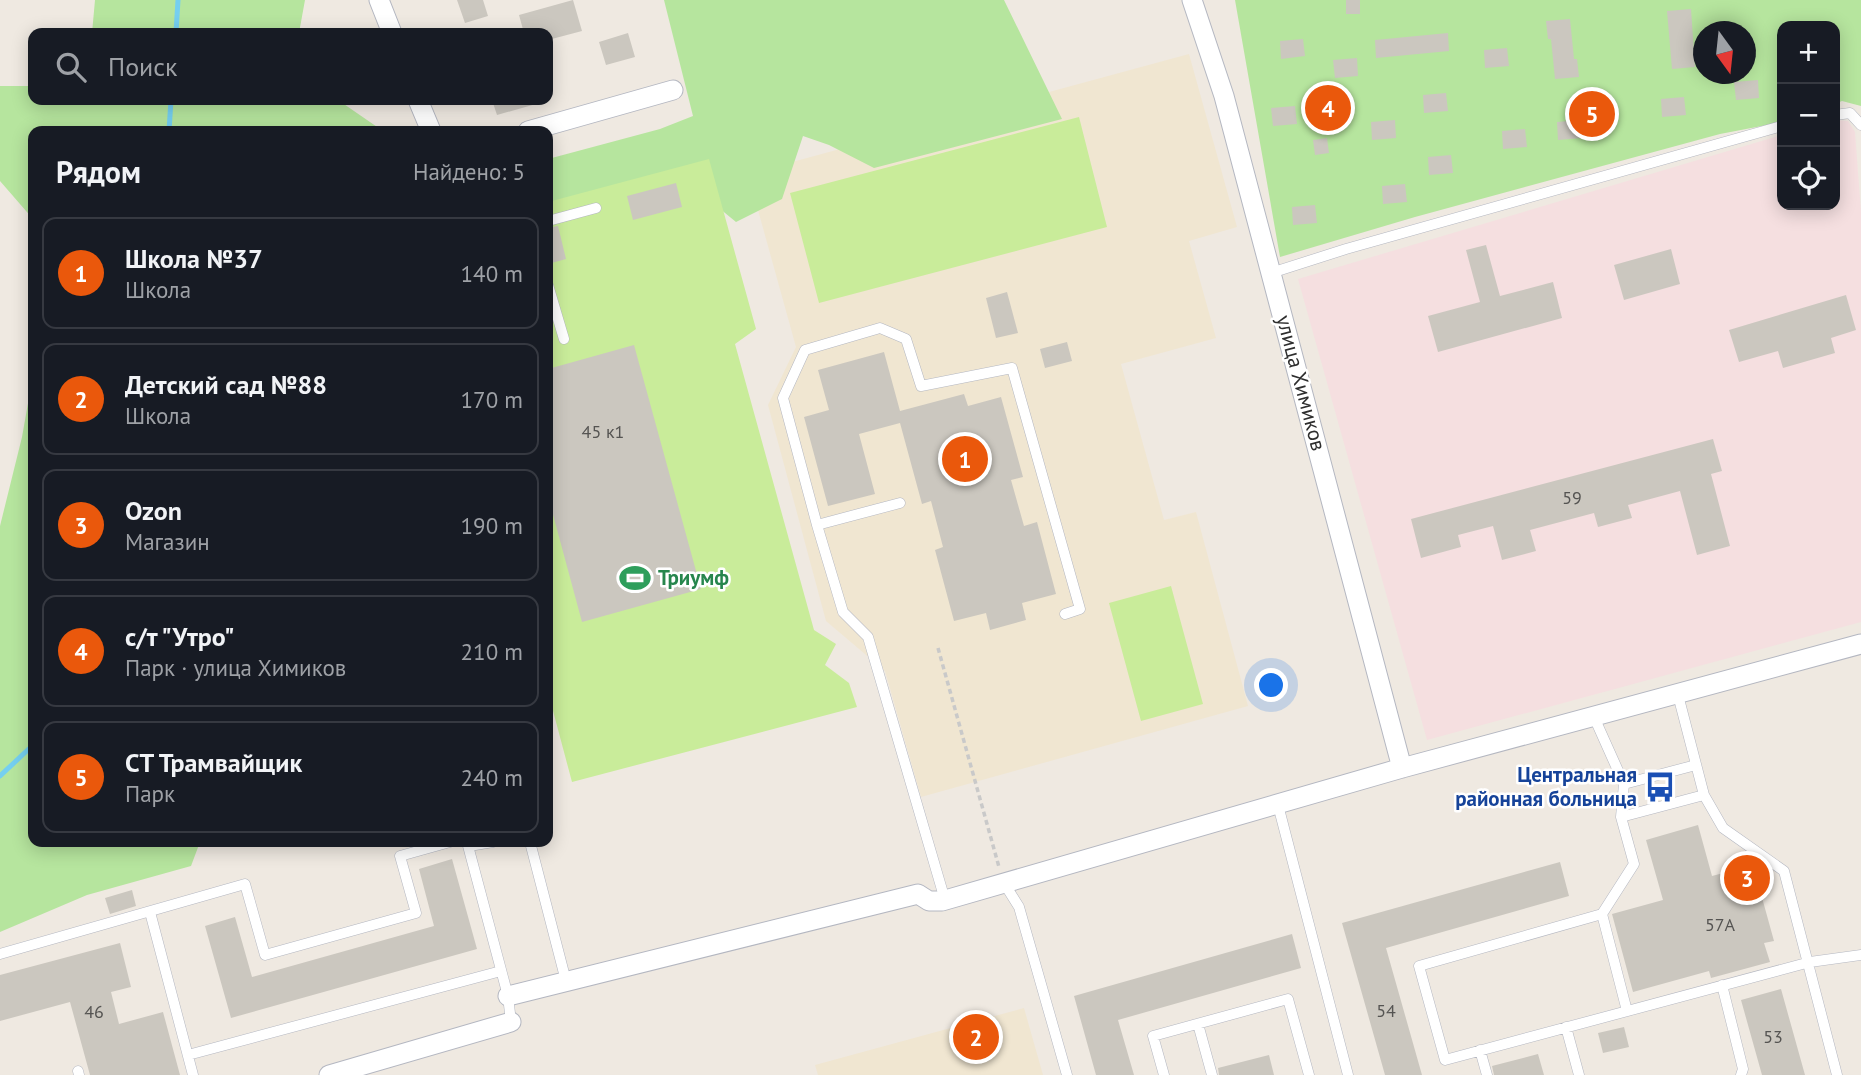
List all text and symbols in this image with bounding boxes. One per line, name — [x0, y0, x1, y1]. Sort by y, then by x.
north arrow — [1693, 21, 1756, 84]
map controls — [1777, 21, 1840, 210]
button: + — [1777, 21, 1840, 84]
search box — [28, 28, 553, 105]
icon: search — [52, 48, 90, 86]
text: Поиск — [108, 50, 177, 83]
pin: 4 — [1305, 82, 1351, 134]
button: − — [1777, 84, 1840, 147]
pin: 5 — [1569, 88, 1615, 140]
button: locate — [1777, 147, 1840, 210]
text: Рядом — [56, 152, 141, 191]
text: Найдено: 5 — [413, 157, 525, 186]
text: Школа №37 — [125, 242, 263, 275]
text: 1 — [74, 259, 88, 288]
text: 140 m — [461, 259, 523, 288]
text: Школа — [125, 275, 191, 304]
street label: улица Химиков — [1270, 312, 1333, 454]
text: Детский сад №88 — [125, 368, 327, 401]
text: 2 — [74, 385, 88, 414]
text: 170 m — [461, 385, 523, 414]
text: Школа — [125, 401, 191, 430]
house number: 45 к1 — [582, 420, 624, 443]
pin: 1 — [942, 433, 988, 485]
house number: 59 — [1562, 486, 1582, 509]
text: Ozon — [125, 494, 182, 527]
text: 3 — [74, 511, 88, 540]
text: 190 m — [461, 511, 523, 540]
text: Магазин — [125, 527, 210, 556]
sports icon: Триумф — [618, 561, 652, 595]
place label: Триумф — [658, 564, 729, 591]
text: с/т "Утро" — [125, 620, 234, 653]
text: 4 — [74, 637, 88, 666]
text: 210 m — [461, 637, 523, 666]
text: Парк · улица Химиков — [125, 653, 346, 682]
your location — [1254, 668, 1288, 702]
text: СТ Трамвайщик — [125, 746, 302, 779]
place label: Центральная районная больница — [1455, 761, 1637, 812]
text: 5 — [74, 763, 88, 792]
text: 240 m — [461, 763, 523, 792]
bus stop icon: Центральная районная больница — [1643, 770, 1677, 804]
text: Парк — [125, 779, 175, 808]
pin: 3 — [1724, 852, 1770, 904]
house number: 57А — [1705, 913, 1736, 936]
house number: 54 — [1376, 999, 1396, 1022]
house number: 46 — [84, 1000, 104, 1023]
pin: 2 — [953, 1011, 999, 1063]
house number: 53 — [1763, 1025, 1783, 1048]

